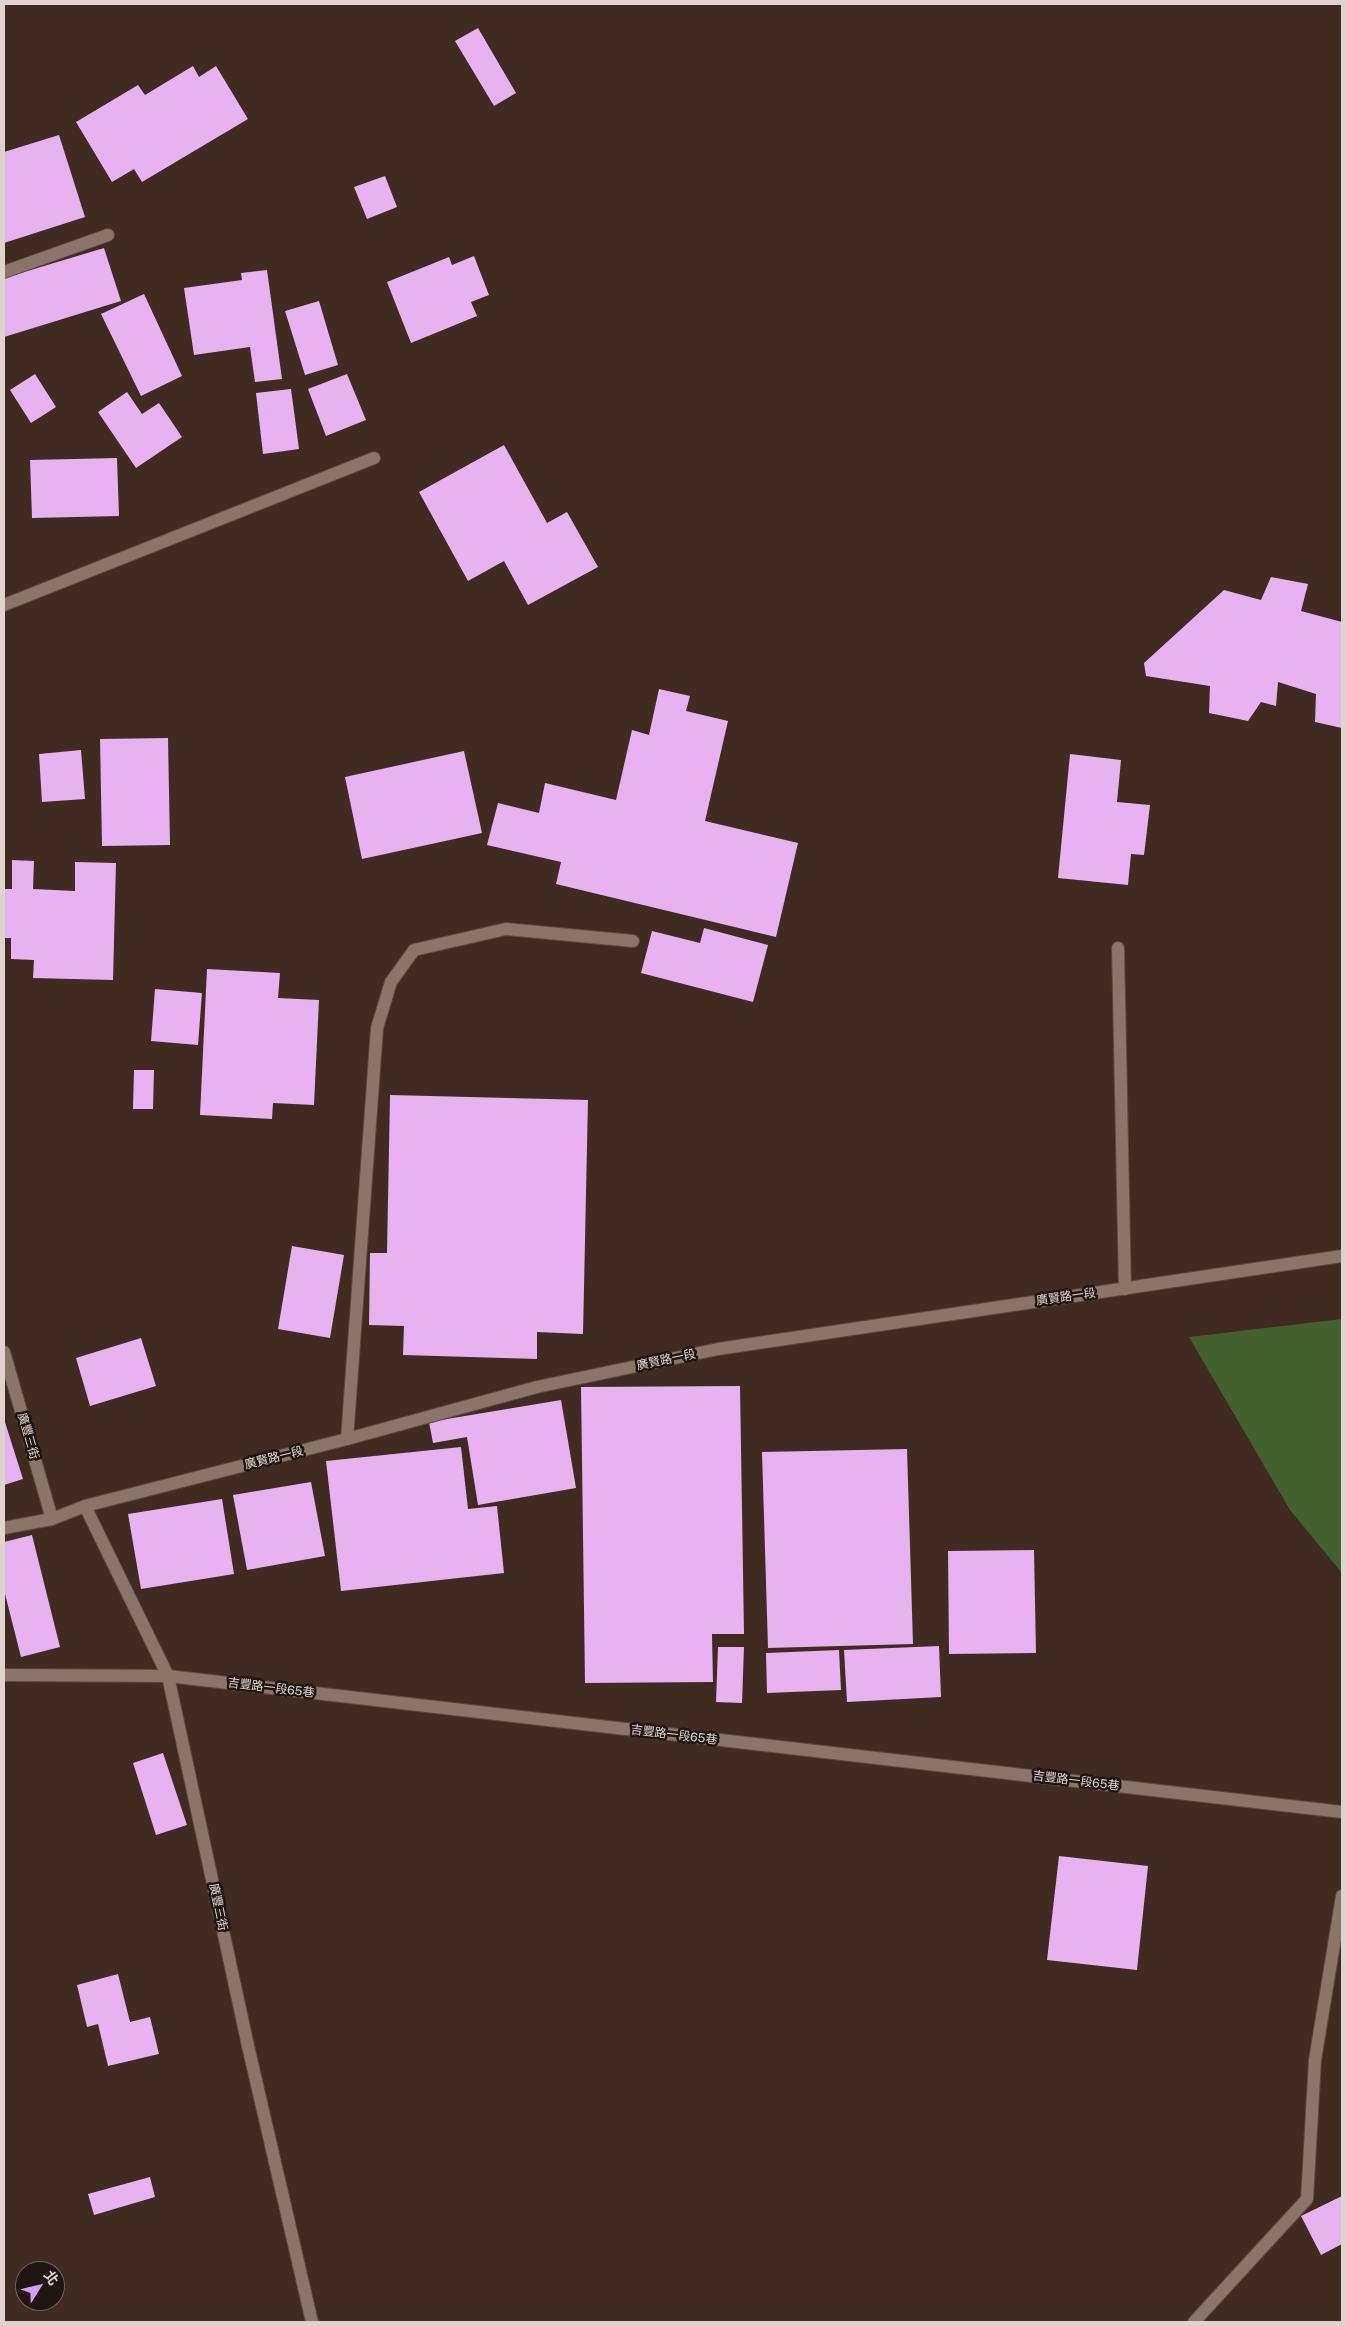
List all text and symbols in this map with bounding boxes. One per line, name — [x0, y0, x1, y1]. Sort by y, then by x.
street label: 廣賢路一段 — [1035, 1286, 1097, 1308]
street label: 廣賢路一段 — [635, 1347, 697, 1373]
street label: 廣豐三街 — [14, 1411, 42, 1461]
street label: 廣賢路一段 — [243, 1444, 305, 1472]
street label: 吉豐路一段65巷 — [227, 1676, 315, 1700]
street label: 吉豐路一段65巷 — [630, 1723, 718, 1747]
street label: 吉豐路一段65巷 — [1032, 1769, 1120, 1793]
street label: 廣豐三街 — [206, 1882, 230, 1932]
north arrow — [15, 2261, 65, 2311]
text: 北 — [41, 2267, 62, 2288]

